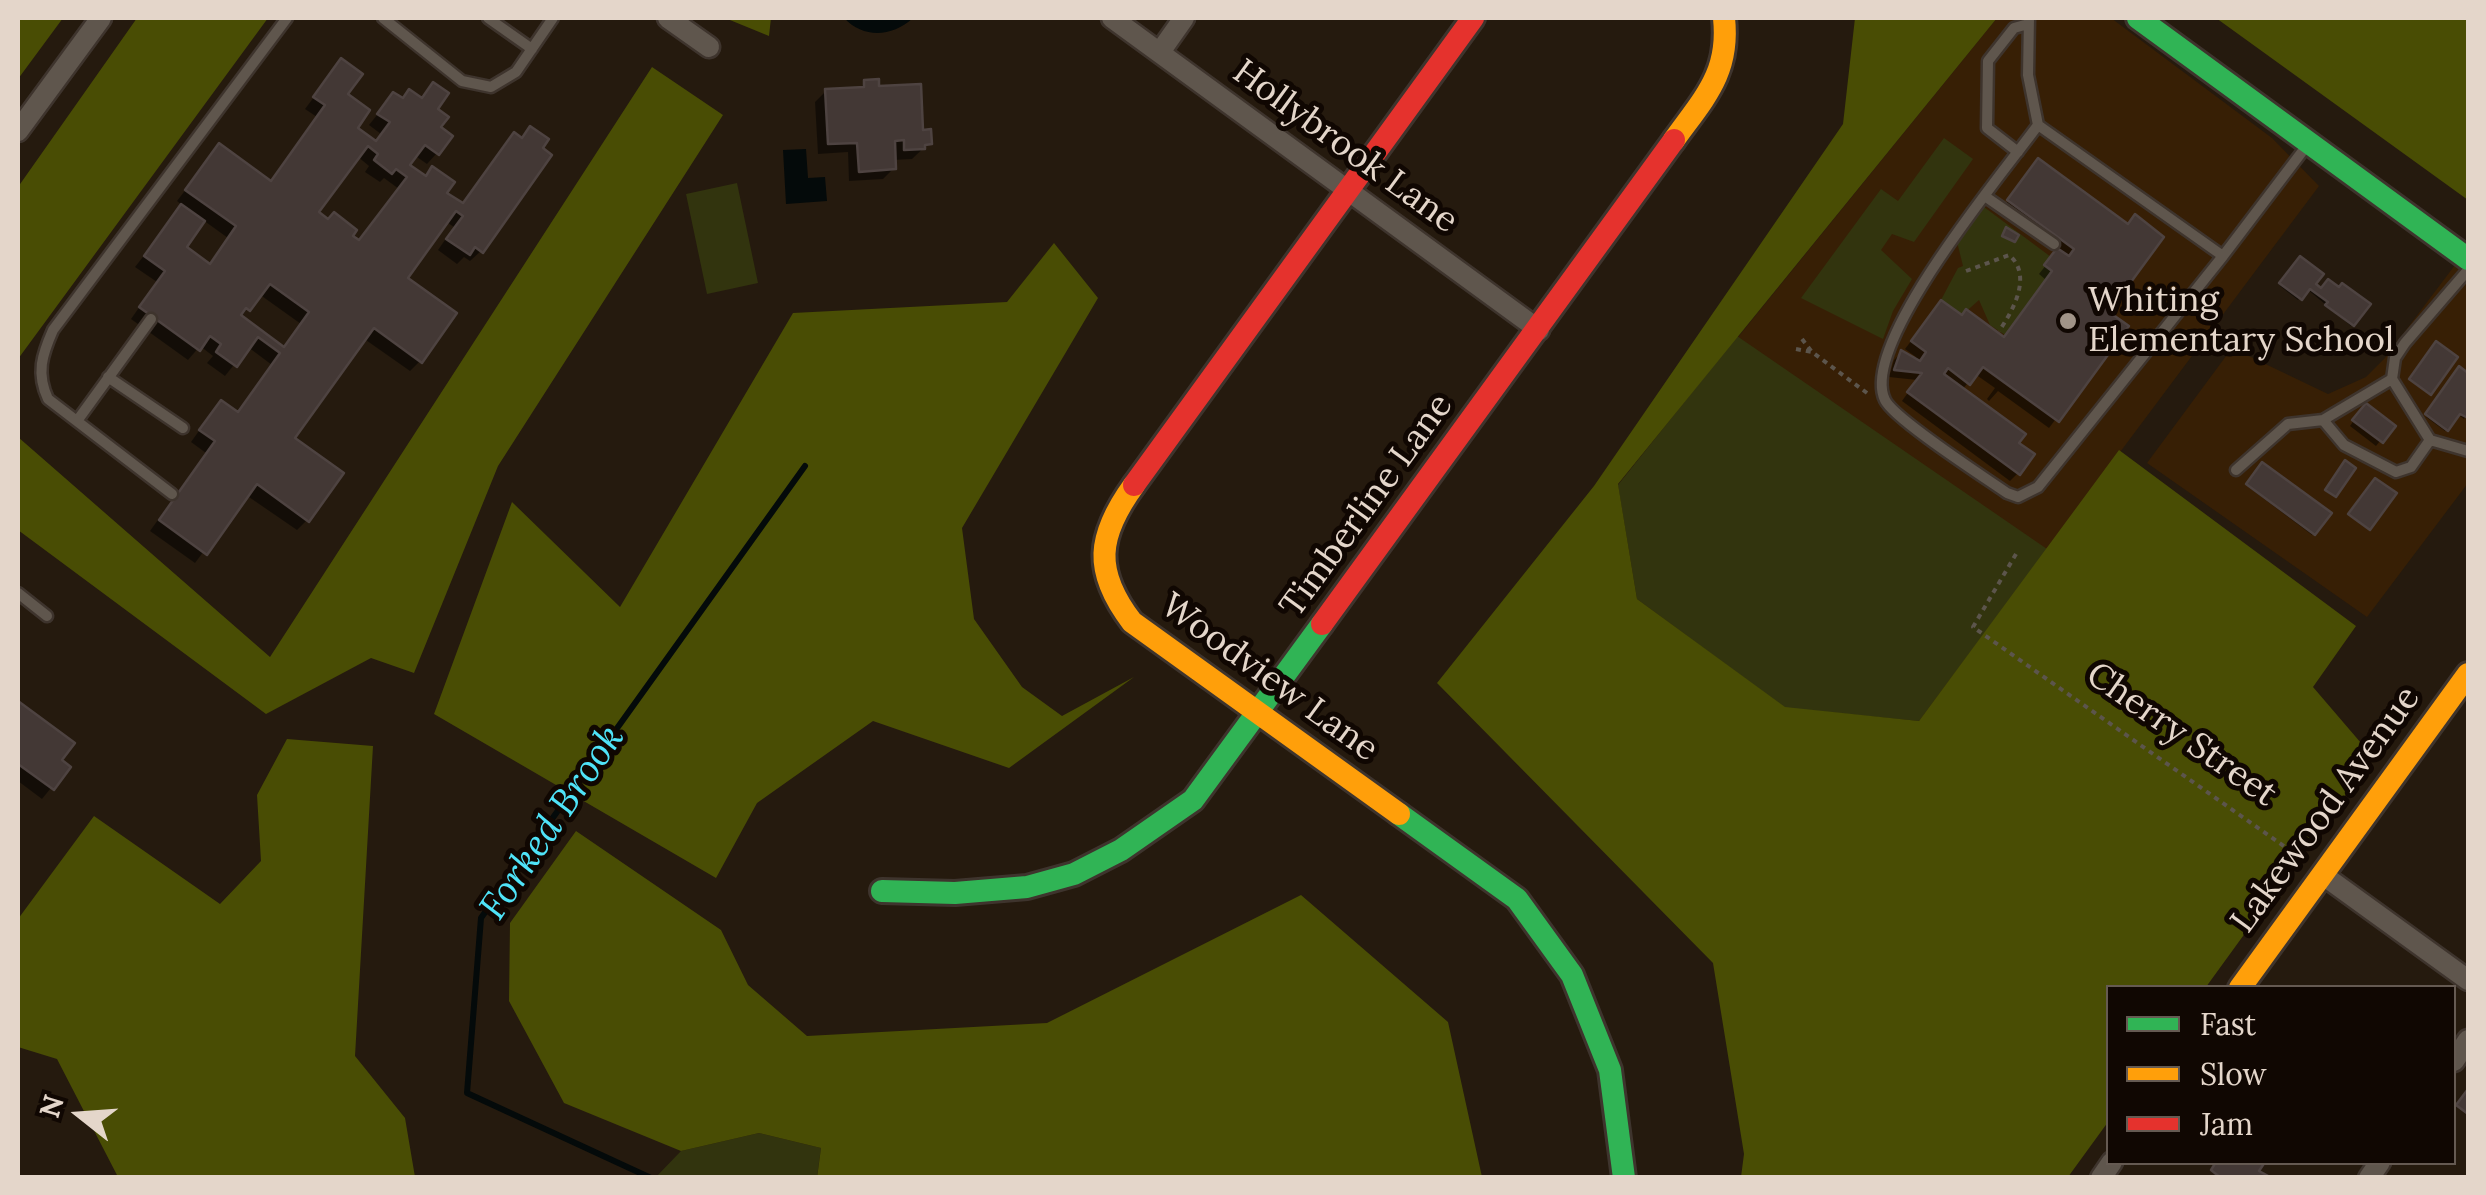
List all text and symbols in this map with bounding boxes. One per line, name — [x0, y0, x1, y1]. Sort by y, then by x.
street label: Hollybrook Lane — [1224, 51, 1466, 243]
place label: Whiting Elementary School — [2088, 280, 2394, 362]
marker: Whiting Elementary School — [2057, 310, 2079, 332]
street label: Timberline Lane — [1272, 386, 1462, 626]
street label: Woodview Lane — [1152, 585, 1386, 771]
street label: Cherry Street — [2078, 654, 2284, 816]
street label: Lakewood Avenue — [2223, 679, 2429, 941]
water label: Forked Brook — [471, 717, 635, 929]
legend — [2106, 985, 2456, 1165]
text: Fast — [2200, 1005, 2256, 1043]
text: Slow — [2200, 1055, 2266, 1093]
north arrow — [30, 1065, 130, 1165]
text: N — [31, 1091, 72, 1122]
text: Jam — [2200, 1105, 2253, 1143]

